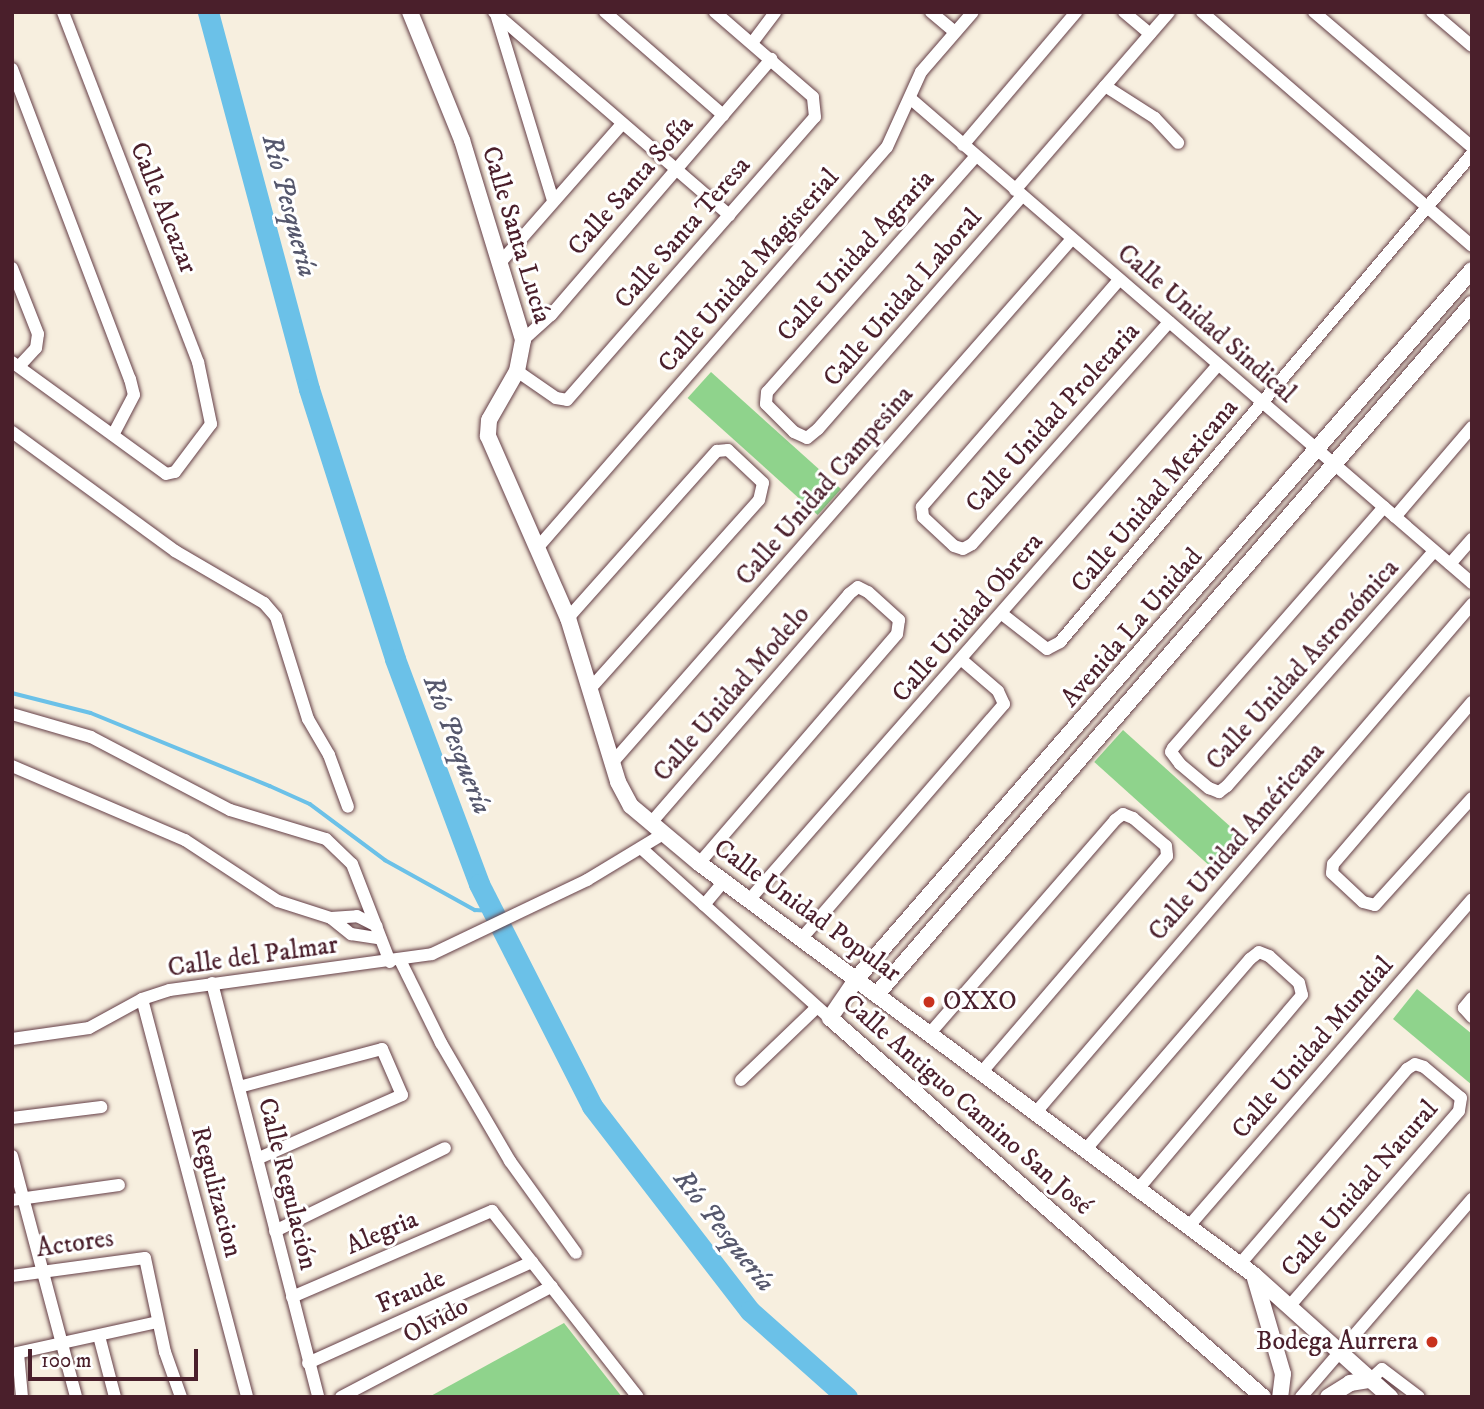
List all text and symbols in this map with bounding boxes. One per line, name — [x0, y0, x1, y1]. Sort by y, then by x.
street label: Calle Santa Sofía — [562, 110, 700, 262]
water label: Río Pesquería — [254, 131, 324, 281]
street label: Calle Alcazar — [123, 138, 203, 278]
street label: Calle Santa Lucía — [474, 143, 558, 327]
street label: Calle Santa Teresa — [608, 151, 758, 315]
street label: Calle Unidad Magisterial — [652, 163, 846, 379]
street label: Calle Unidad Agraria — [771, 164, 941, 348]
street label: Calle Unidad Laboral — [817, 203, 989, 393]
street label: Calle Unidad Sindical — [1110, 238, 1302, 410]
street label: Calle Unidad Proletaria — [959, 316, 1147, 520]
street label: Calle Unidad Campesina — [730, 380, 920, 592]
street label: Calle Unidad Mexicana — [1065, 393, 1245, 599]
street label: Calle Unidad Obrera — [886, 527, 1050, 709]
street label: Avenida La Unidad — [1055, 542, 1209, 714]
street label: Calle Unidad Astronómica — [1200, 553, 1406, 777]
street label: Calle Unidad Modelo — [647, 600, 817, 788]
water label: Río Pesquería — [415, 671, 499, 819]
street label: Calle Unidad Américana — [1142, 736, 1332, 948]
street label: Calle Unidad Popular — [707, 833, 907, 989]
street label: Calle del Palmar — [166, 930, 340, 984]
street label: Calle Unidad Mundial — [1226, 951, 1400, 1145]
place label: OXXO — [943, 986, 1017, 1018]
street label: Calle Antiguo Camino San José — [836, 988, 1098, 1222]
marker: OXXO — [921, 994, 937, 1010]
street label: Calle Unidad Natural — [1275, 1094, 1445, 1284]
street label: Calle Regulación — [251, 1095, 323, 1273]
street label: Regulizacion — [184, 1123, 248, 1261]
water label: Río Pesquería — [666, 1163, 782, 1299]
street label: Alegria — [341, 1204, 423, 1262]
street label: Actores — [34, 1223, 116, 1265]
street label: Fraude — [372, 1263, 450, 1321]
street label: Olvido — [398, 1291, 474, 1351]
place label: Bodega Aurrera — [1256, 1326, 1418, 1358]
marker: Bodega Aurrera — [1424, 1334, 1440, 1350]
scale bar — [32, 1336, 201, 1380]
text: 100 m — [41, 1348, 92, 1374]

